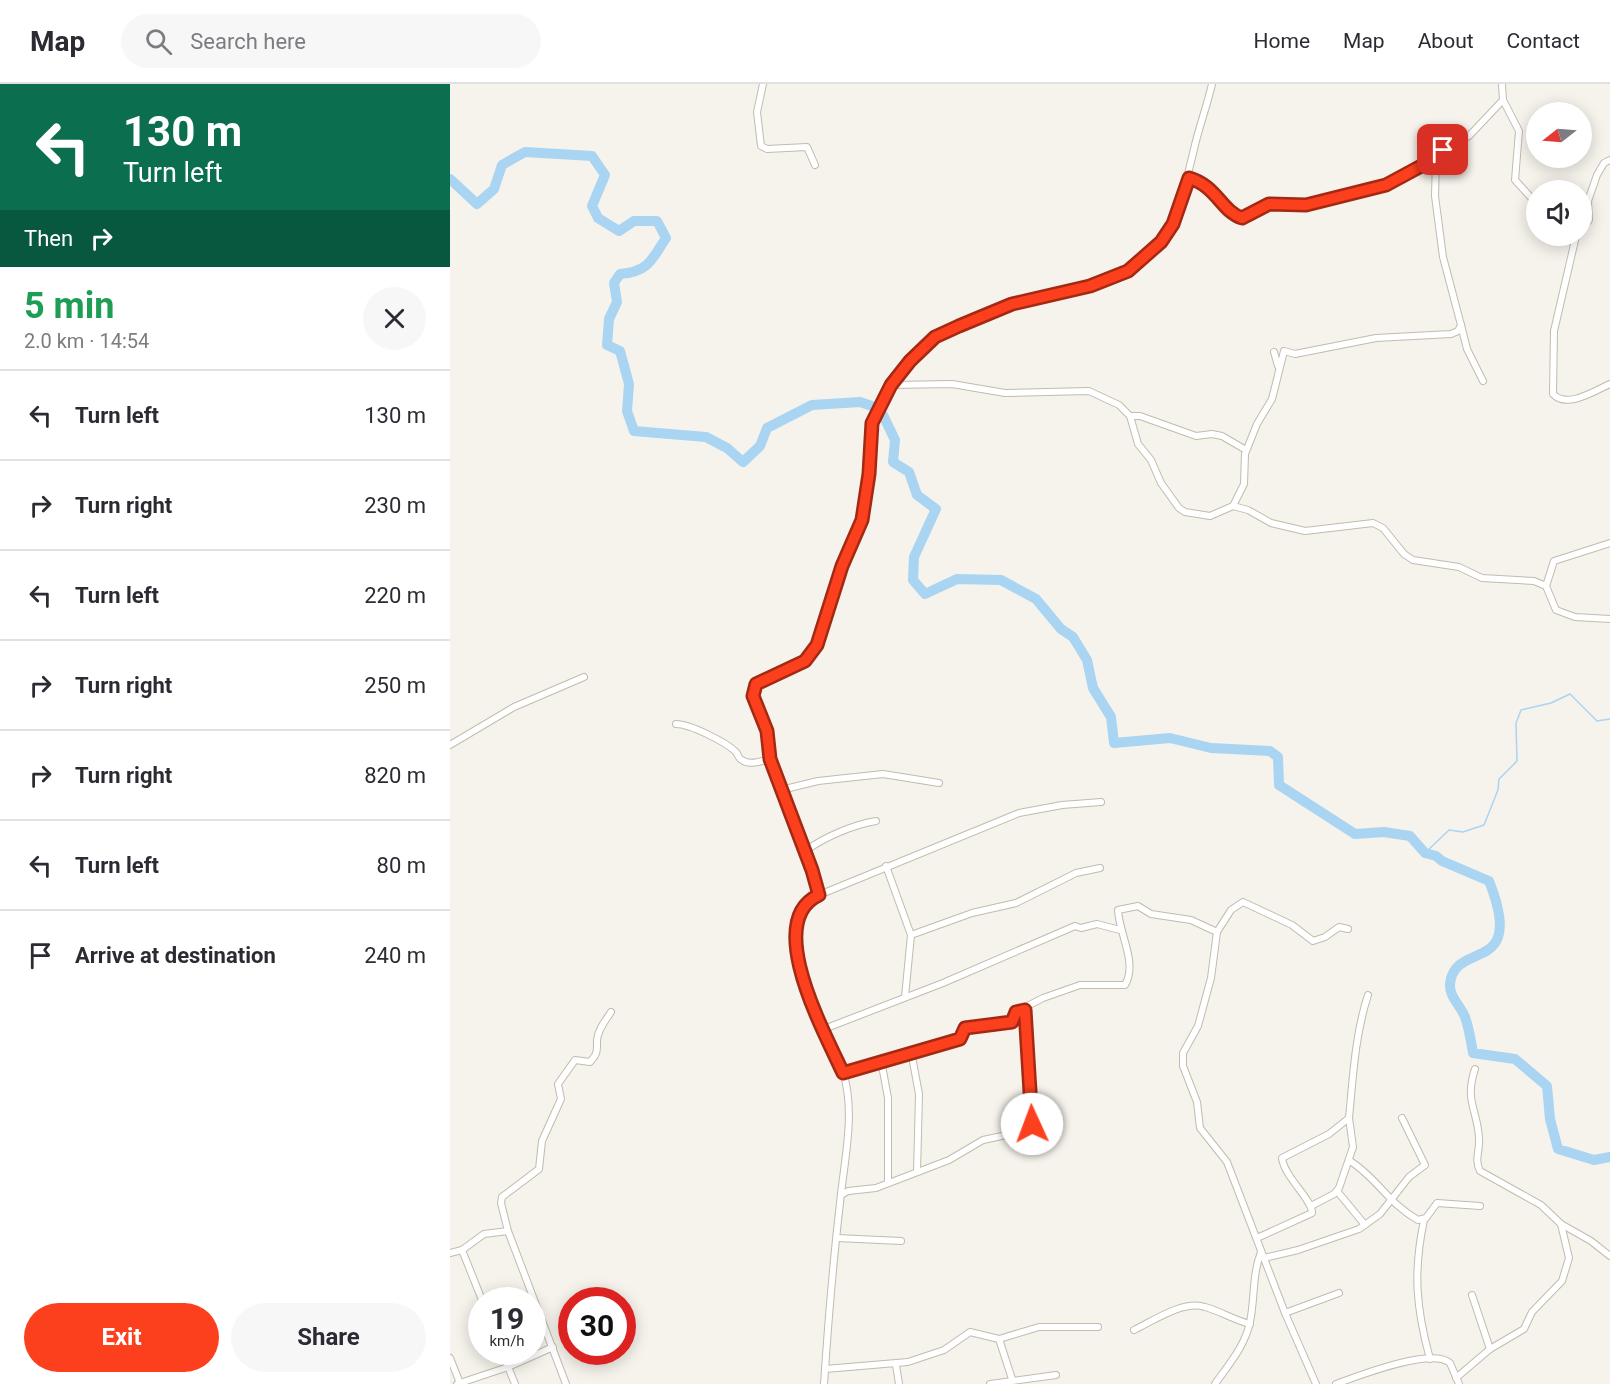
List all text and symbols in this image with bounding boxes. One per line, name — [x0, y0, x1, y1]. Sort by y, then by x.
search box — [121, 14, 541, 68]
text: Map — [30, 25, 85, 58]
icon: search — [142, 25, 175, 58]
text: Search here — [190, 29, 306, 54]
text: Home — [1254, 29, 1310, 53]
text: Map — [1343, 29, 1385, 53]
text: About — [1418, 29, 1474, 53]
text: Contact — [1507, 29, 1580, 53]
north arrow — [1526, 102, 1592, 168]
map controls — [1526, 102, 1592, 246]
text: 130 m — [123, 107, 242, 156]
icon: left — [24, 108, 102, 186]
pin — [1417, 124, 1468, 175]
icon: arrive — [1426, 133, 1459, 166]
text: Turn left — [123, 157, 223, 189]
button: sound — [1526, 180, 1592, 246]
icon: right — [85, 222, 118, 255]
text: Then — [24, 226, 73, 251]
text: 5 min — [24, 285, 115, 327]
button: close — [363, 287, 426, 350]
text: 2.0 km · 14:54 — [24, 329, 149, 353]
icon: left — [24, 399, 57, 432]
text: Turn left — [75, 403, 159, 428]
text: 130 m — [364, 403, 426, 428]
icon: right — [24, 489, 57, 522]
text: Turn right — [75, 493, 172, 518]
text: 230 m — [364, 493, 426, 518]
icon: left — [24, 579, 57, 612]
text: Turn left — [75, 583, 159, 608]
text: 220 m — [364, 583, 426, 608]
icon: right — [24, 669, 57, 702]
text: Turn right — [75, 673, 172, 698]
text: 250 m — [364, 673, 426, 698]
icon: right — [24, 759, 57, 792]
text: Turn right — [75, 763, 172, 788]
text: 820 m — [364, 763, 426, 788]
icon: left — [24, 849, 57, 882]
text: Turn left — [75, 853, 159, 878]
text: 80 m — [377, 853, 426, 878]
icon: arrive — [24, 939, 57, 972]
text: Arrive at destination — [75, 943, 276, 968]
text: 240 m — [364, 943, 426, 968]
position arrow — [1000, 1092, 1064, 1156]
speed limit sign: 30 — [558, 1287, 636, 1365]
text: 19 — [490, 1301, 524, 1336]
button: Exit — [24, 1303, 219, 1372]
button: Share — [231, 1303, 426, 1372]
text: km/h — [489, 1332, 525, 1350]

